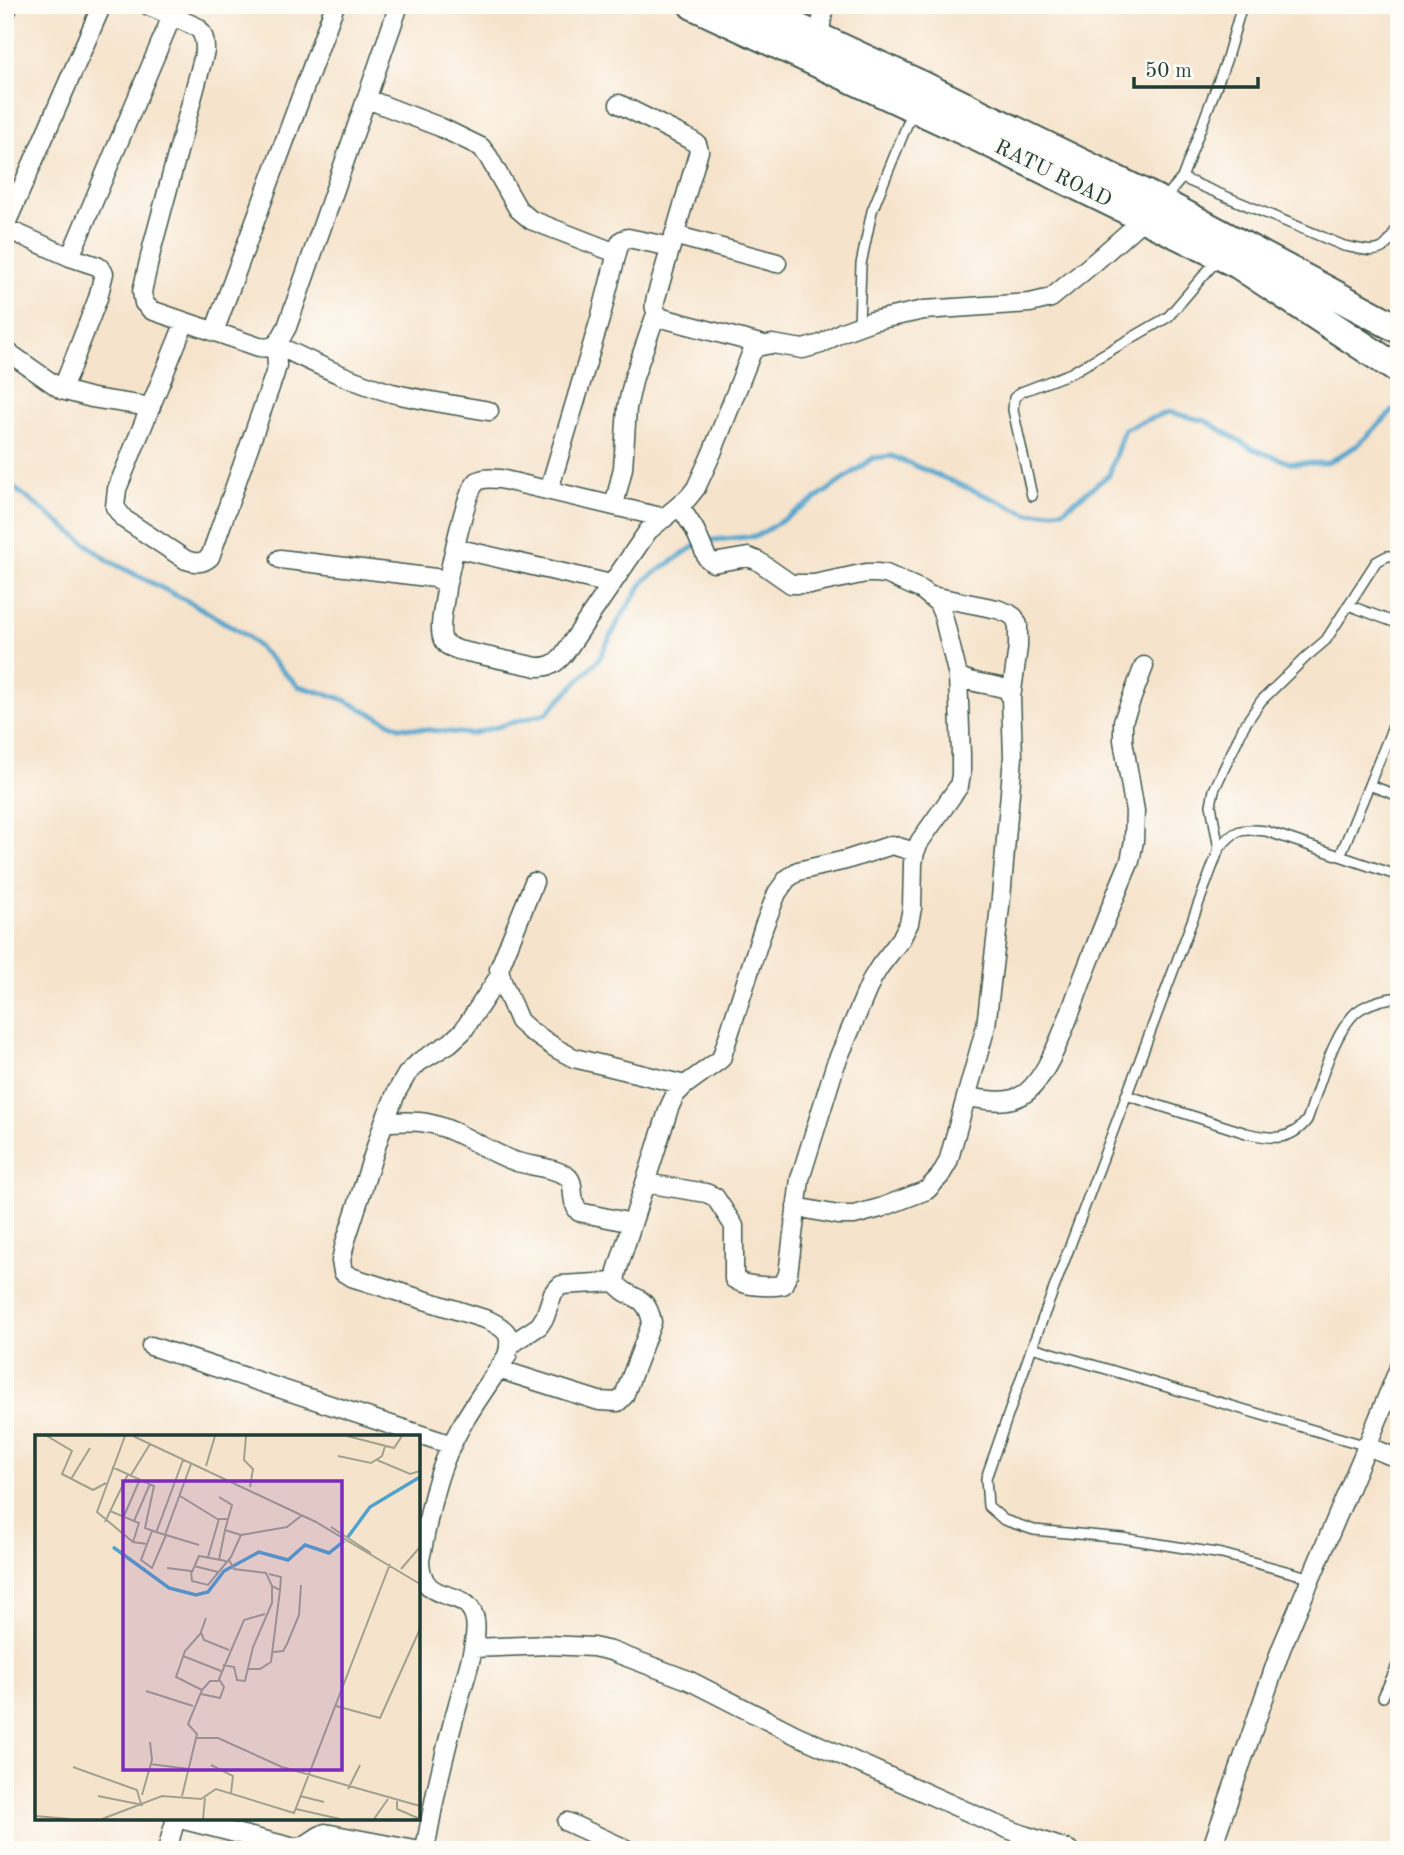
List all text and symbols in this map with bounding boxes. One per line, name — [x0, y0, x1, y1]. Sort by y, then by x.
scale bar — [1134, 46, 1259, 90]
text: 50 m — [1145, 61, 1192, 82]
street label: RATU ROAD — [991, 137, 1115, 211]
inset map — [35, 1435, 420, 1820]

